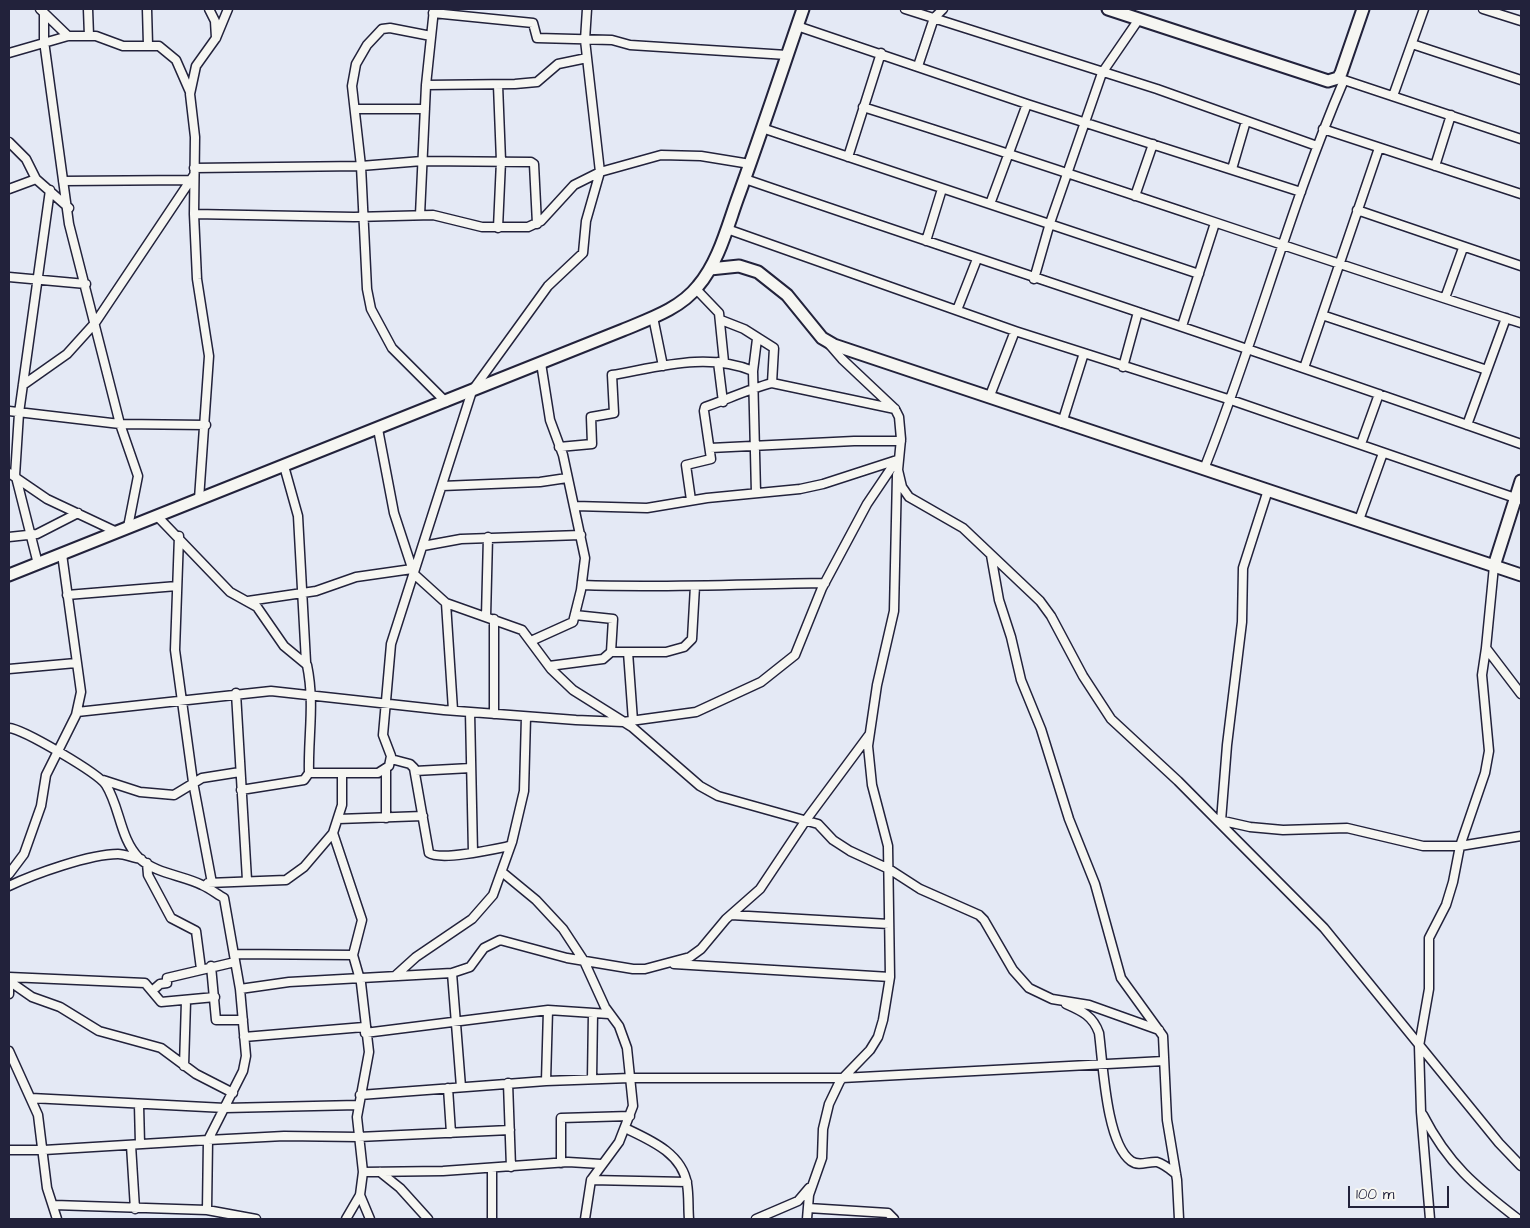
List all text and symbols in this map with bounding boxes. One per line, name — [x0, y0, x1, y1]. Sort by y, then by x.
scale bar — [1350, 1176, 1451, 1208]
text: 100 m — [1356, 1184, 1395, 1205]

